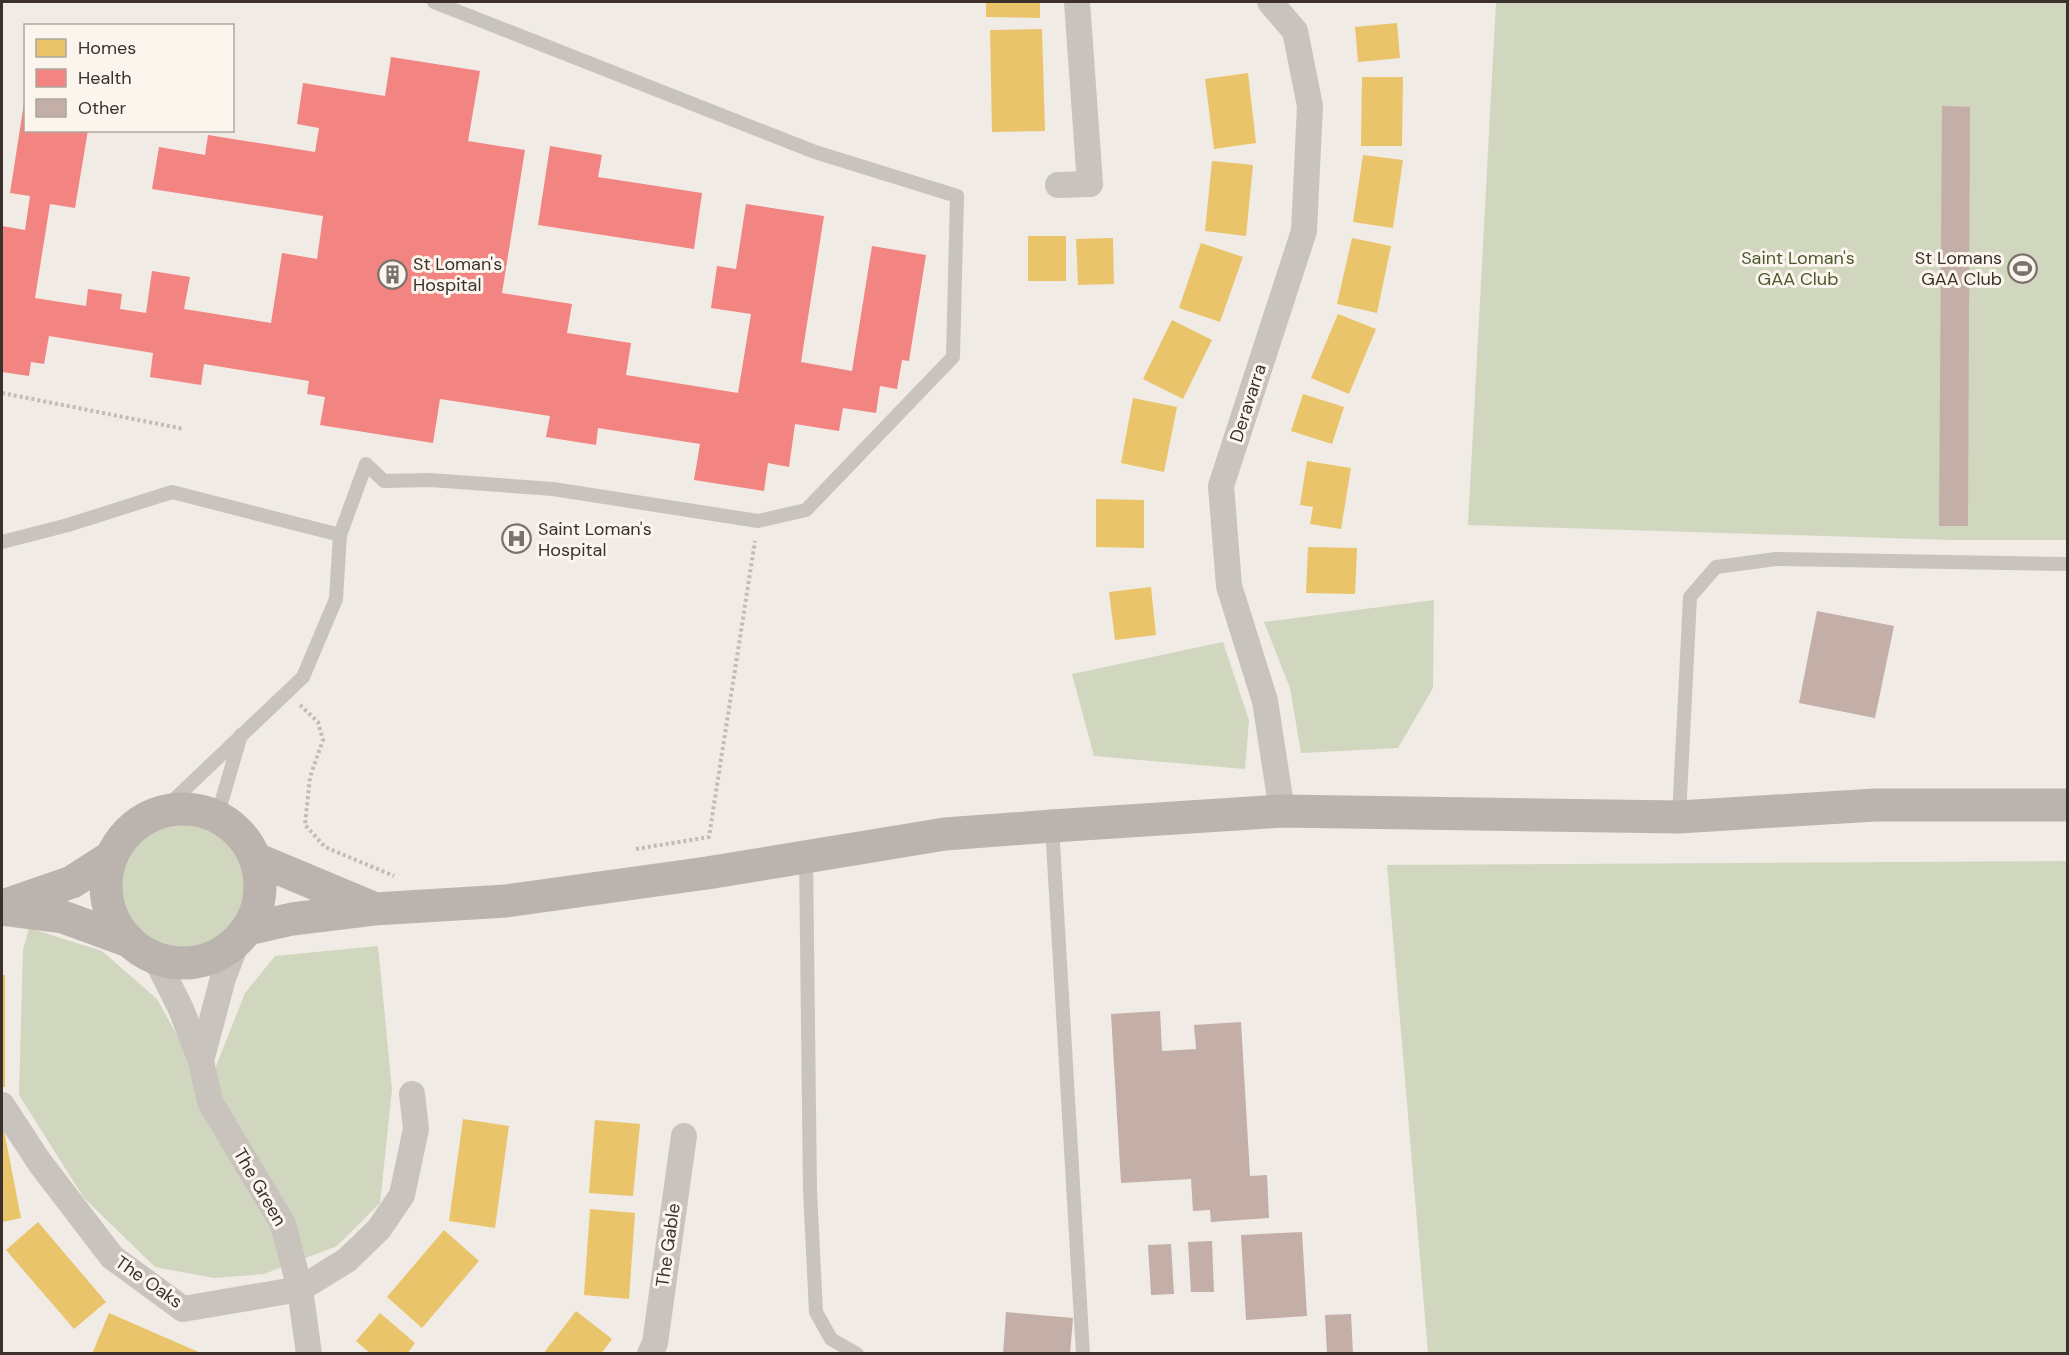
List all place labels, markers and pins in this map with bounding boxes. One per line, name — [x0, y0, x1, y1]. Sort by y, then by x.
place label: St Lomans GAA Club — [1915, 246, 2002, 291]
place label: St Loman's Hospital — [413, 252, 502, 297]
sports icon: St Lomans GAA Club — [2007, 252, 2039, 284]
building icon: St Loman's Hospital — [376, 258, 408, 290]
place label: Saint Loman's Hospital — [538, 517, 652, 562]
hospital icon: Saint Loman's Hospital — [501, 523, 533, 555]

